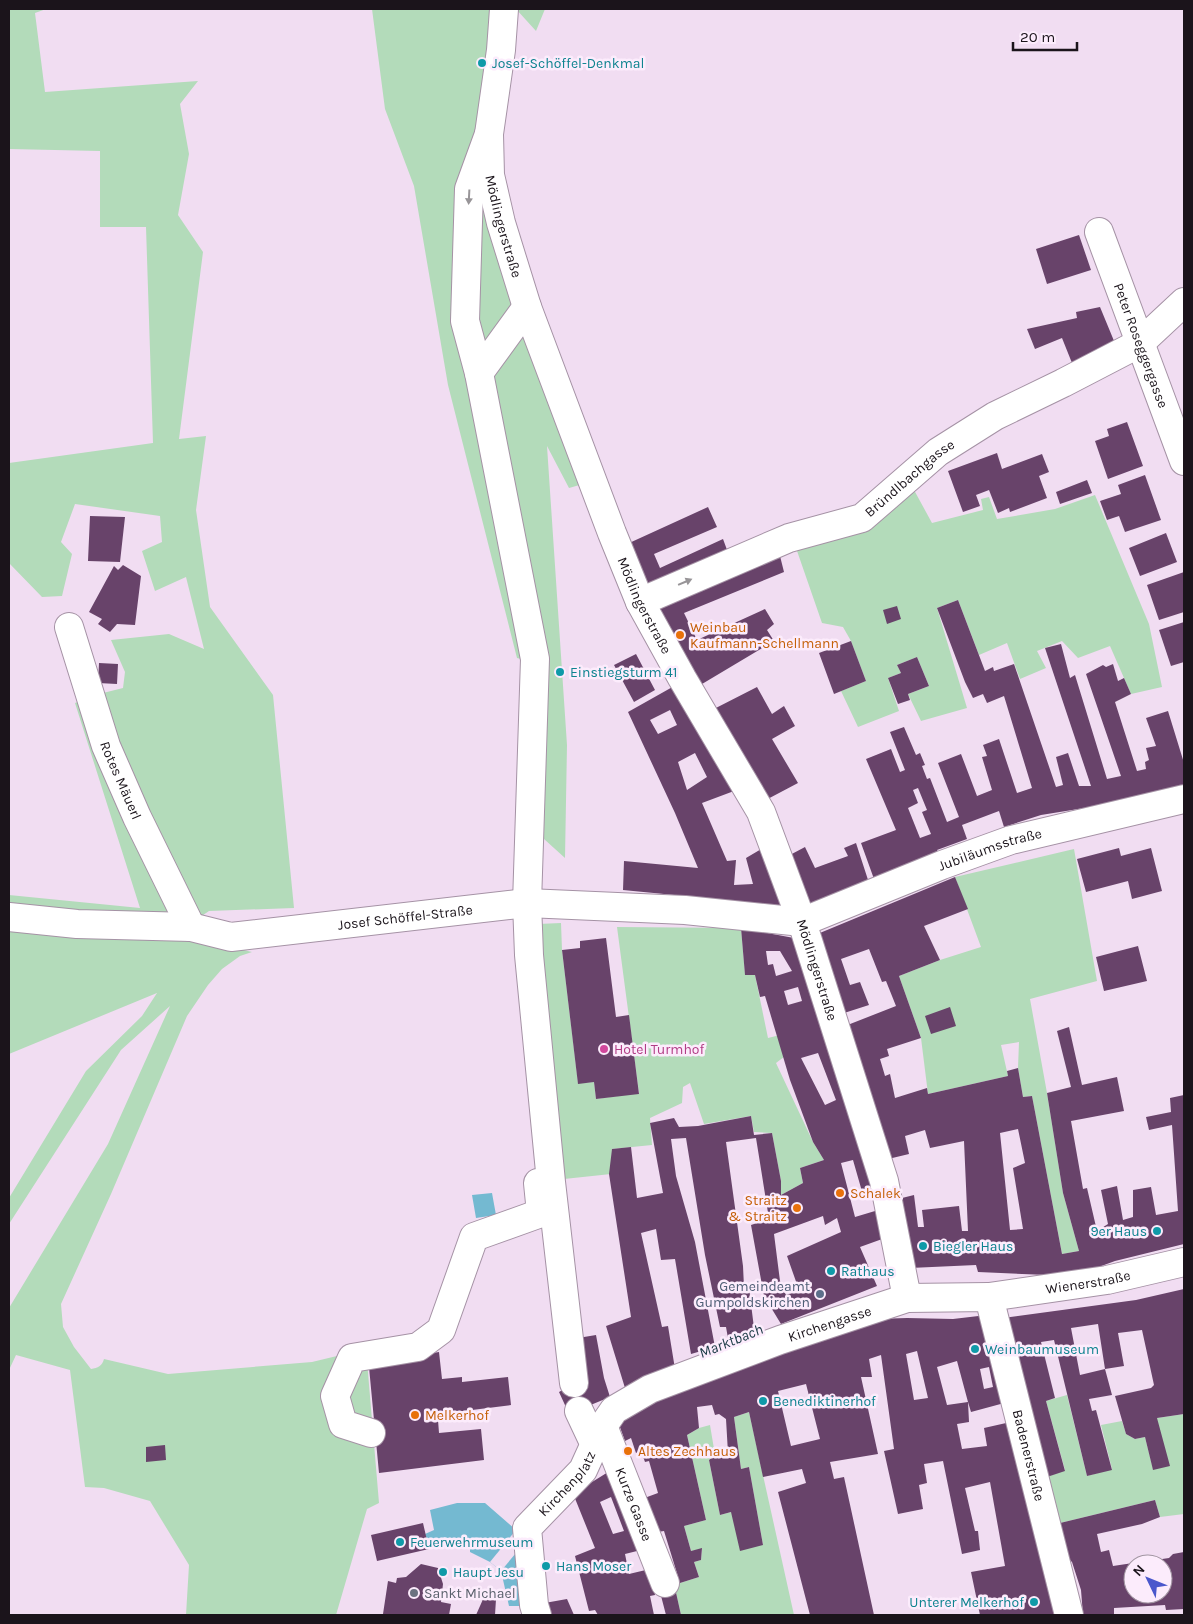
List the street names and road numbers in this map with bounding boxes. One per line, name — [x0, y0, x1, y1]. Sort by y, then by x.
street label: Mödlingerstraße — [481, 173, 525, 280]
street label: Peter Roseggergasse — [1110, 281, 1172, 410]
street label: Bründlbachgasse — [861, 436, 958, 521]
street label: Mödlingerstraße — [614, 555, 675, 657]
street label: Rotes Mäuerl — [96, 739, 145, 822]
street label: Jubiläumsstraße — [936, 825, 1044, 875]
street label: Josef Schöffel-Straße — [337, 901, 474, 934]
street label: Mödlingerstraße — [793, 917, 841, 1023]
street label: Wienerstraße — [1044, 1267, 1132, 1298]
street label: Kirchengasse — [786, 1302, 874, 1346]
street label: Badenerstraße — [1009, 1408, 1048, 1503]
street label: Kirchenplatz — [535, 1448, 599, 1520]
street label: Kurze Gasse — [611, 1465, 656, 1544]

